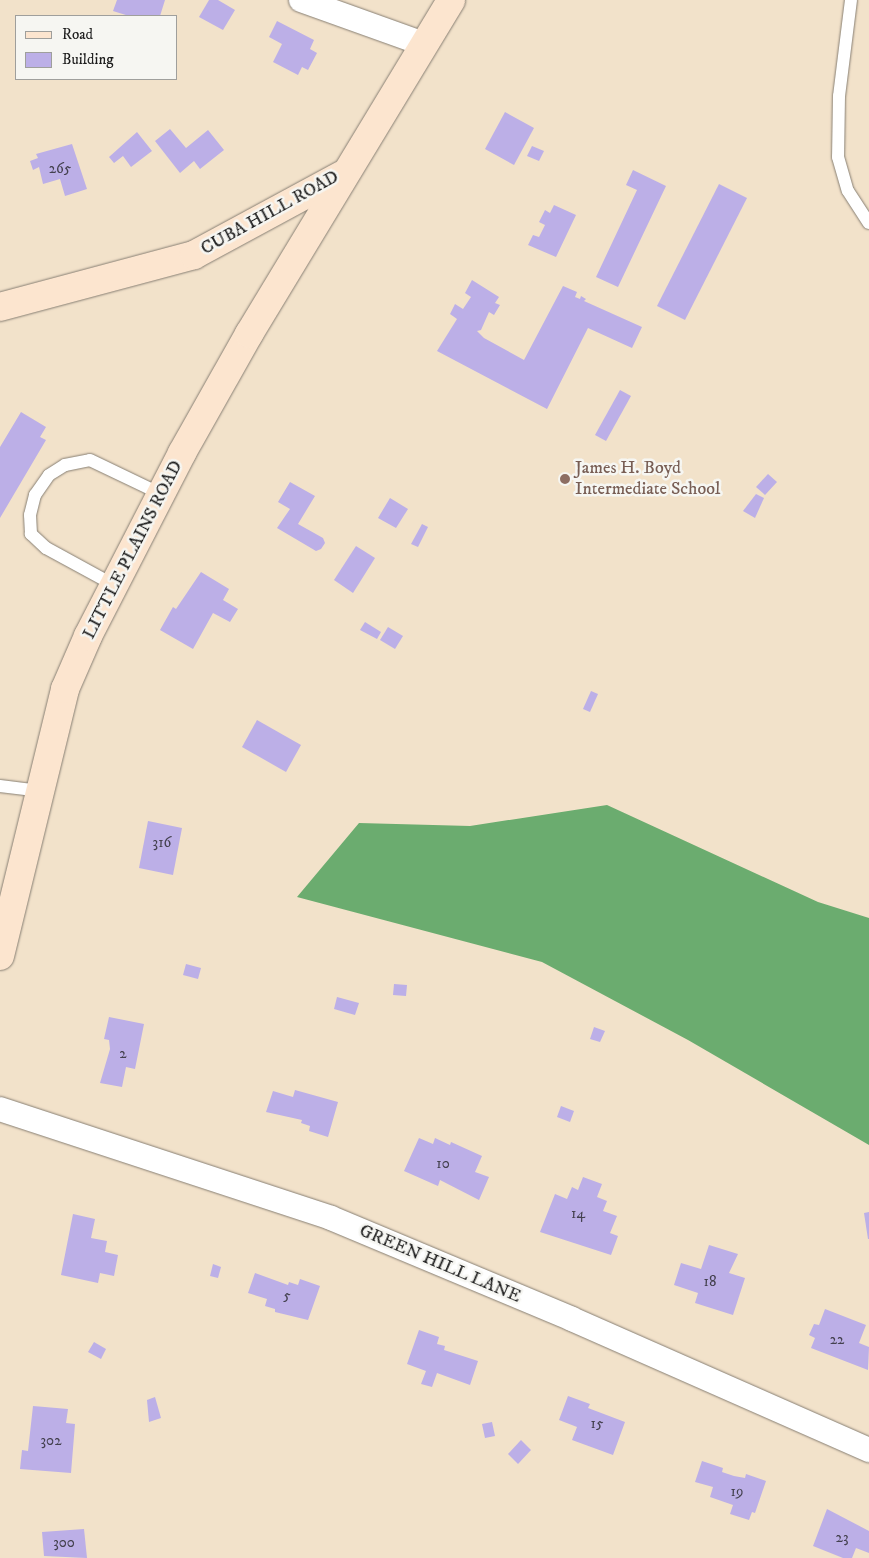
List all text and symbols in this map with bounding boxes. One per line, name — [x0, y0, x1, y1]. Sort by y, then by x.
legend — [15, 15, 178, 80]
text: Road — [62, 25, 93, 44]
text: Building — [62, 50, 114, 69]
house number: 265 — [49, 160, 71, 178]
street label: CUBA HILL ROAD — [197, 166, 343, 260]
street label: LITTLE PLAINS ROAD — [79, 457, 187, 643]
place label: James H. Boyd Intermediate School — [575, 458, 720, 500]
marker: James H. Boyd Intermediate School — [559, 473, 571, 485]
house number: 316 — [153, 834, 171, 852]
house number: 2 — [119, 1045, 127, 1063]
house number: 10 — [436, 1155, 450, 1173]
house number: 14 — [571, 1205, 585, 1223]
street label: GREEN HILL LANE — [356, 1220, 524, 1308]
house number: 18 — [703, 1273, 717, 1291]
house number: 5 — [283, 1287, 291, 1305]
house number: 22 — [830, 1331, 844, 1349]
house number: 15 — [591, 1415, 603, 1433]
house number: 302 — [40, 1432, 62, 1450]
house number: 19 — [731, 1483, 743, 1501]
house number: 23 — [836, 1529, 848, 1547]
house number: 300 — [53, 1534, 75, 1552]

